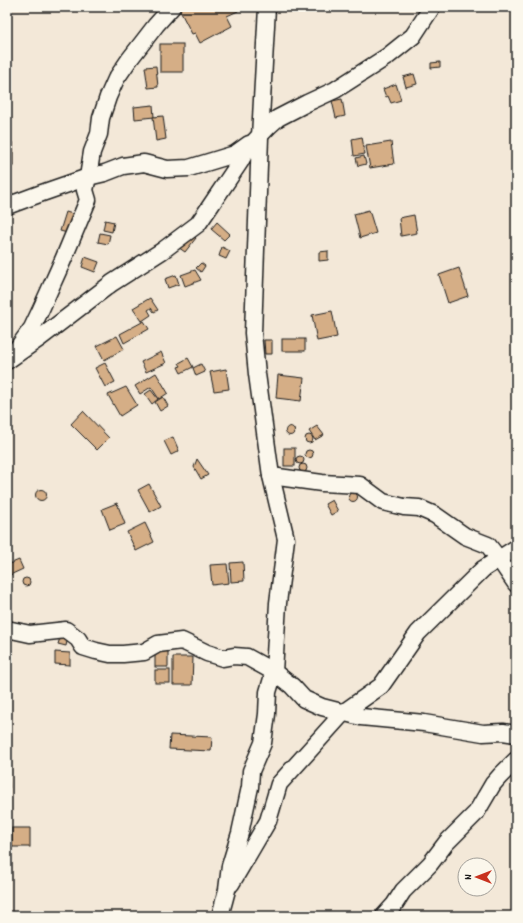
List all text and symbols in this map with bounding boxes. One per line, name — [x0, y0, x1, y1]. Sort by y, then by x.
north arrow — [457, 857, 497, 897]
text: N — [461, 874, 477, 880]

